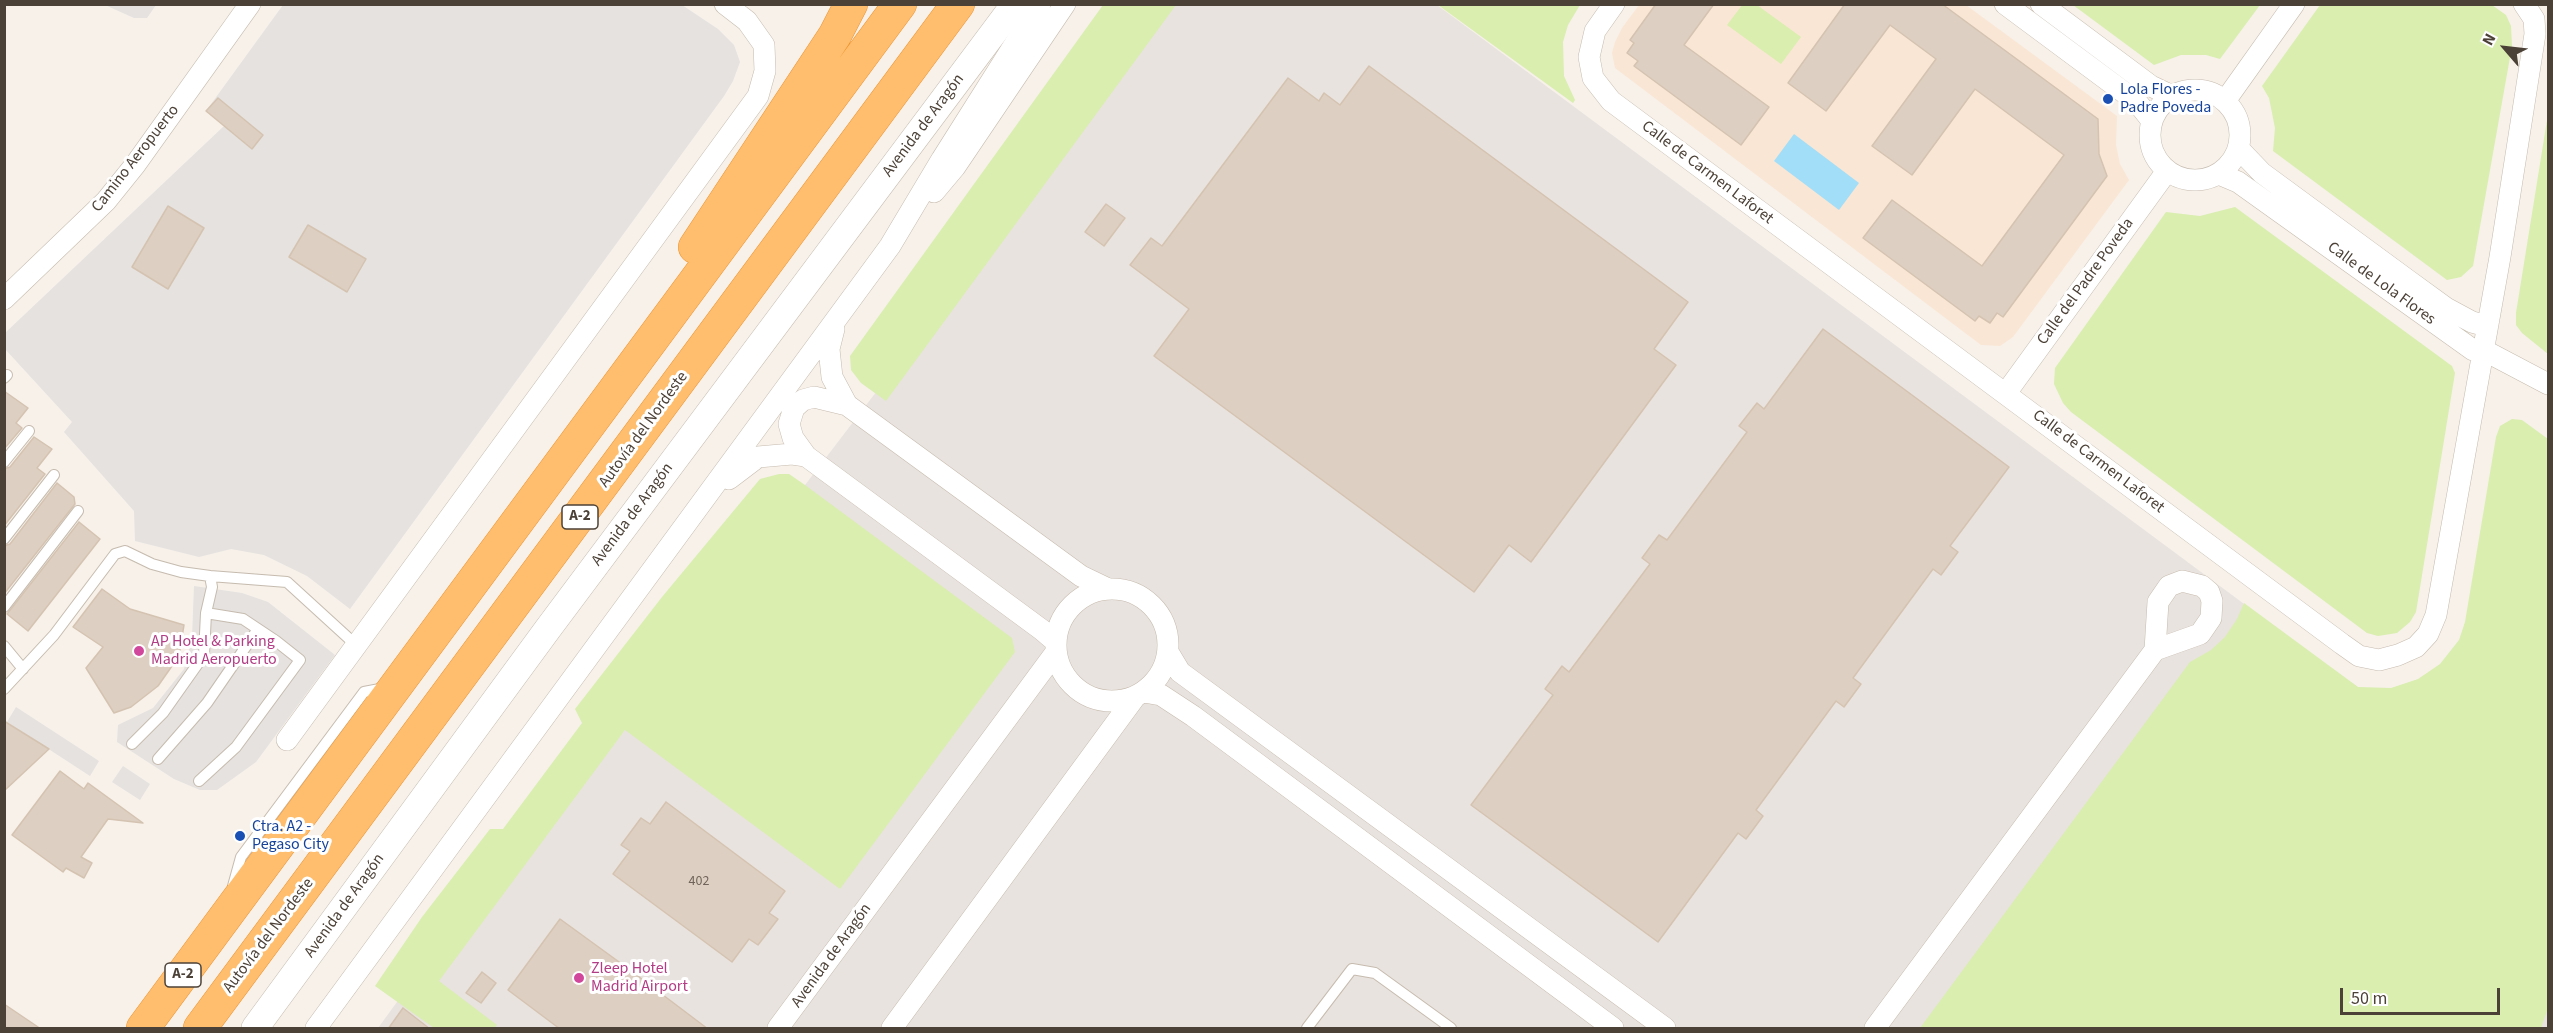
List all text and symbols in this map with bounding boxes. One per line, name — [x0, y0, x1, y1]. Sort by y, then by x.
north arrow — [2475, 18, 2535, 78]
text: N — [2477, 30, 2501, 49]
street label: Avenida de Aragón — [879, 71, 969, 181]
place label: Lola Flores - Padre Poveda — [2120, 80, 2211, 118]
marker: Lola Flores - Padre Poveda — [2101, 92, 2115, 106]
street label: Camino Aeropuerto — [88, 102, 184, 216]
street label: Calle de Carmen Laforet — [1637, 117, 1777, 229]
street label: Calle del Padre Poveda — [2034, 215, 2138, 349]
street label: Calle de Lola Flores — [2323, 238, 2439, 330]
street label: Autovía del Nordeste — [595, 368, 693, 492]
street label: Calle de Carmen Laforet — [2028, 406, 2168, 518]
street label: Avenida de Aragón — [588, 460, 678, 570]
road number: A-2 — [562, 505, 598, 529]
place label: AP Hotel & Parking Madrid Aeropuerto — [151, 632, 277, 670]
marker: AP Hotel & Parking Madrid Aeropuerto — [132, 644, 146, 658]
place label: Ctra. A2 - Pegaso City — [252, 817, 329, 855]
marker: Ctra. A2 - Pegaso City — [233, 829, 247, 843]
street label: Avenida de Aragón — [301, 850, 389, 962]
house number: 402 — [689, 874, 709, 890]
street label: Autovía del Nordeste — [220, 875, 318, 997]
street label: Avenida de Aragón — [788, 900, 876, 1012]
place label: Zleep Hotel Madrid Airport — [591, 959, 688, 997]
road number: A-2 — [165, 963, 201, 987]
marker: Zleep Hotel Madrid Airport — [572, 971, 586, 985]
scale bar — [2343, 976, 2504, 1014]
text: 50 m — [2351, 986, 2387, 1011]

